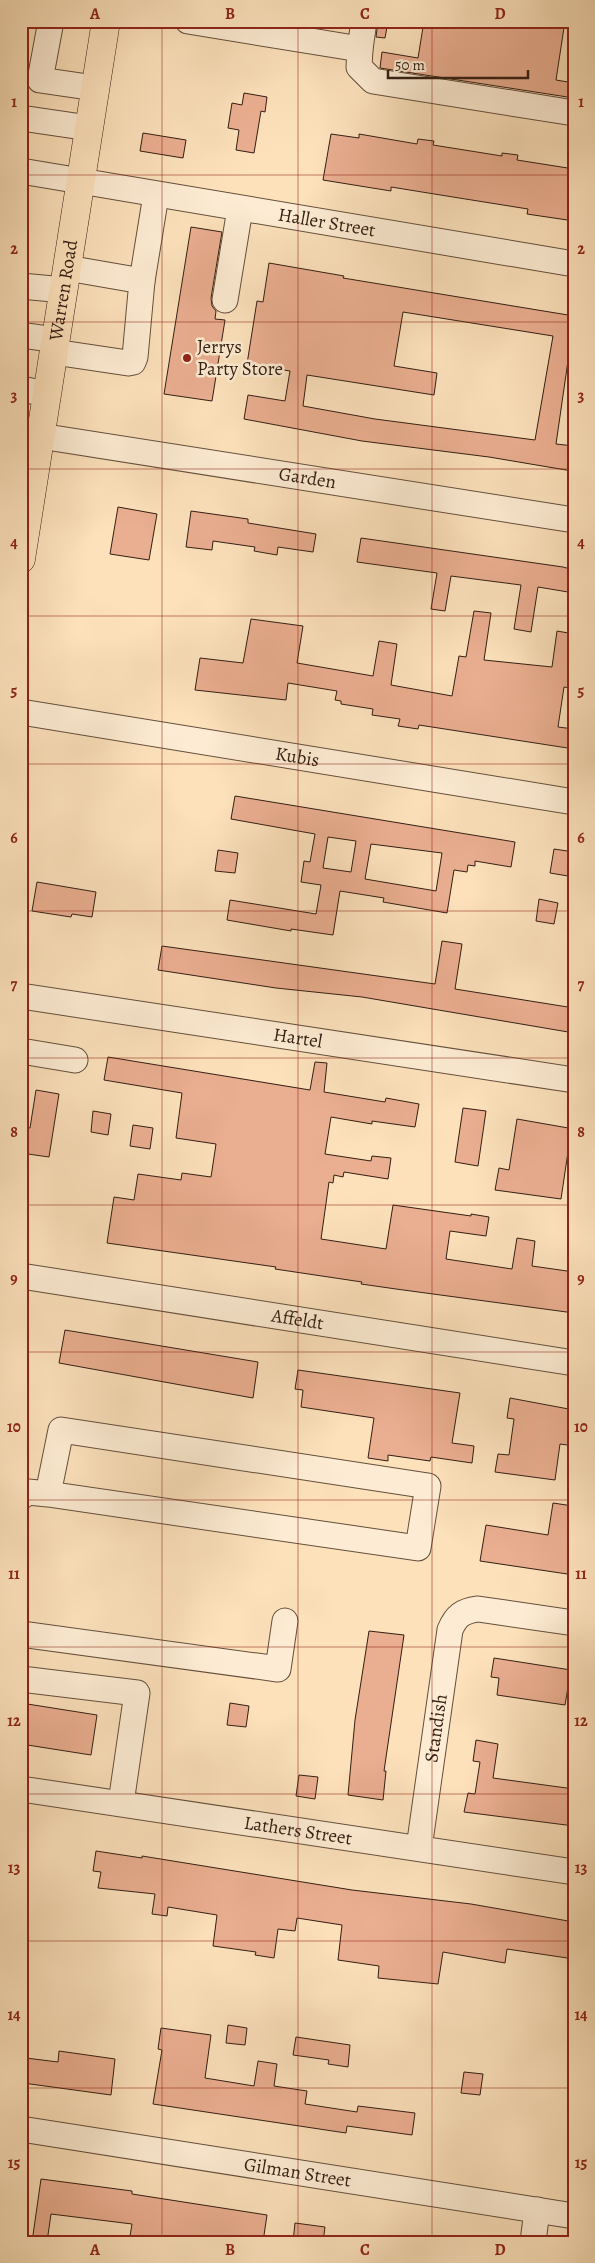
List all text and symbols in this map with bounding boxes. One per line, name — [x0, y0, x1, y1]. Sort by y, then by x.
text: A — [89, 3, 101, 25]
text: B — [225, 3, 235, 25]
text: C — [360, 3, 370, 25]
text: D — [494, 3, 506, 25]
scale bar — [388, 48, 528, 80]
text: 50 m — [395, 55, 425, 75]
text: 1 — [11, 91, 17, 113]
text: 1 — [578, 91, 584, 113]
street label: Haller Street — [276, 201, 377, 243]
street label: Warren Road — [43, 237, 84, 344]
text: 2 — [10, 238, 18, 260]
text: 2 — [577, 238, 585, 260]
place label: Jerrys Party Store — [197, 334, 283, 382]
marker: Jerrys Party Store — [181, 352, 193, 364]
text: 3 — [11, 385, 18, 407]
text: 3 — [578, 385, 585, 407]
street label: Garden — [277, 461, 338, 495]
text: 4 — [10, 532, 18, 554]
text: 4 — [577, 532, 585, 554]
text: 5 — [11, 680, 18, 702]
text: 5 — [578, 680, 585, 702]
street label: Kubis — [273, 741, 321, 773]
text: 6 — [10, 827, 18, 849]
text: 6 — [577, 827, 585, 849]
text: 7 — [11, 974, 18, 996]
text: 7 — [578, 974, 585, 996]
street label: Hartel — [271, 1021, 325, 1055]
text: 8 — [10, 1121, 18, 1143]
text: 8 — [577, 1121, 585, 1143]
text: 9 — [10, 1268, 18, 1290]
text: 9 — [577, 1268, 585, 1290]
street label: Affeldt — [269, 1302, 325, 1336]
text: 10 — [7, 1416, 21, 1438]
text: 10 — [574, 1416, 588, 1438]
text: 11 — [8, 1563, 20, 1585]
text: 11 — [575, 1563, 587, 1585]
street label: Standish — [418, 1692, 454, 1764]
text: 12 — [7, 1710, 21, 1732]
text: 12 — [574, 1710, 588, 1732]
street label: Lathers Street — [242, 1810, 354, 1851]
text: 13 — [8, 1857, 20, 1879]
text: 13 — [575, 1857, 587, 1879]
text: 14 — [7, 2004, 21, 2026]
text: 14 — [574, 2004, 588, 2026]
street label: Gilman Street — [242, 2151, 353, 2194]
text: 15 — [8, 2152, 20, 2174]
text: 15 — [575, 2152, 587, 2174]
text: A — [89, 2239, 101, 2261]
text: B — [225, 2239, 235, 2261]
text: C — [360, 2239, 370, 2261]
text: D — [494, 2239, 506, 2261]

